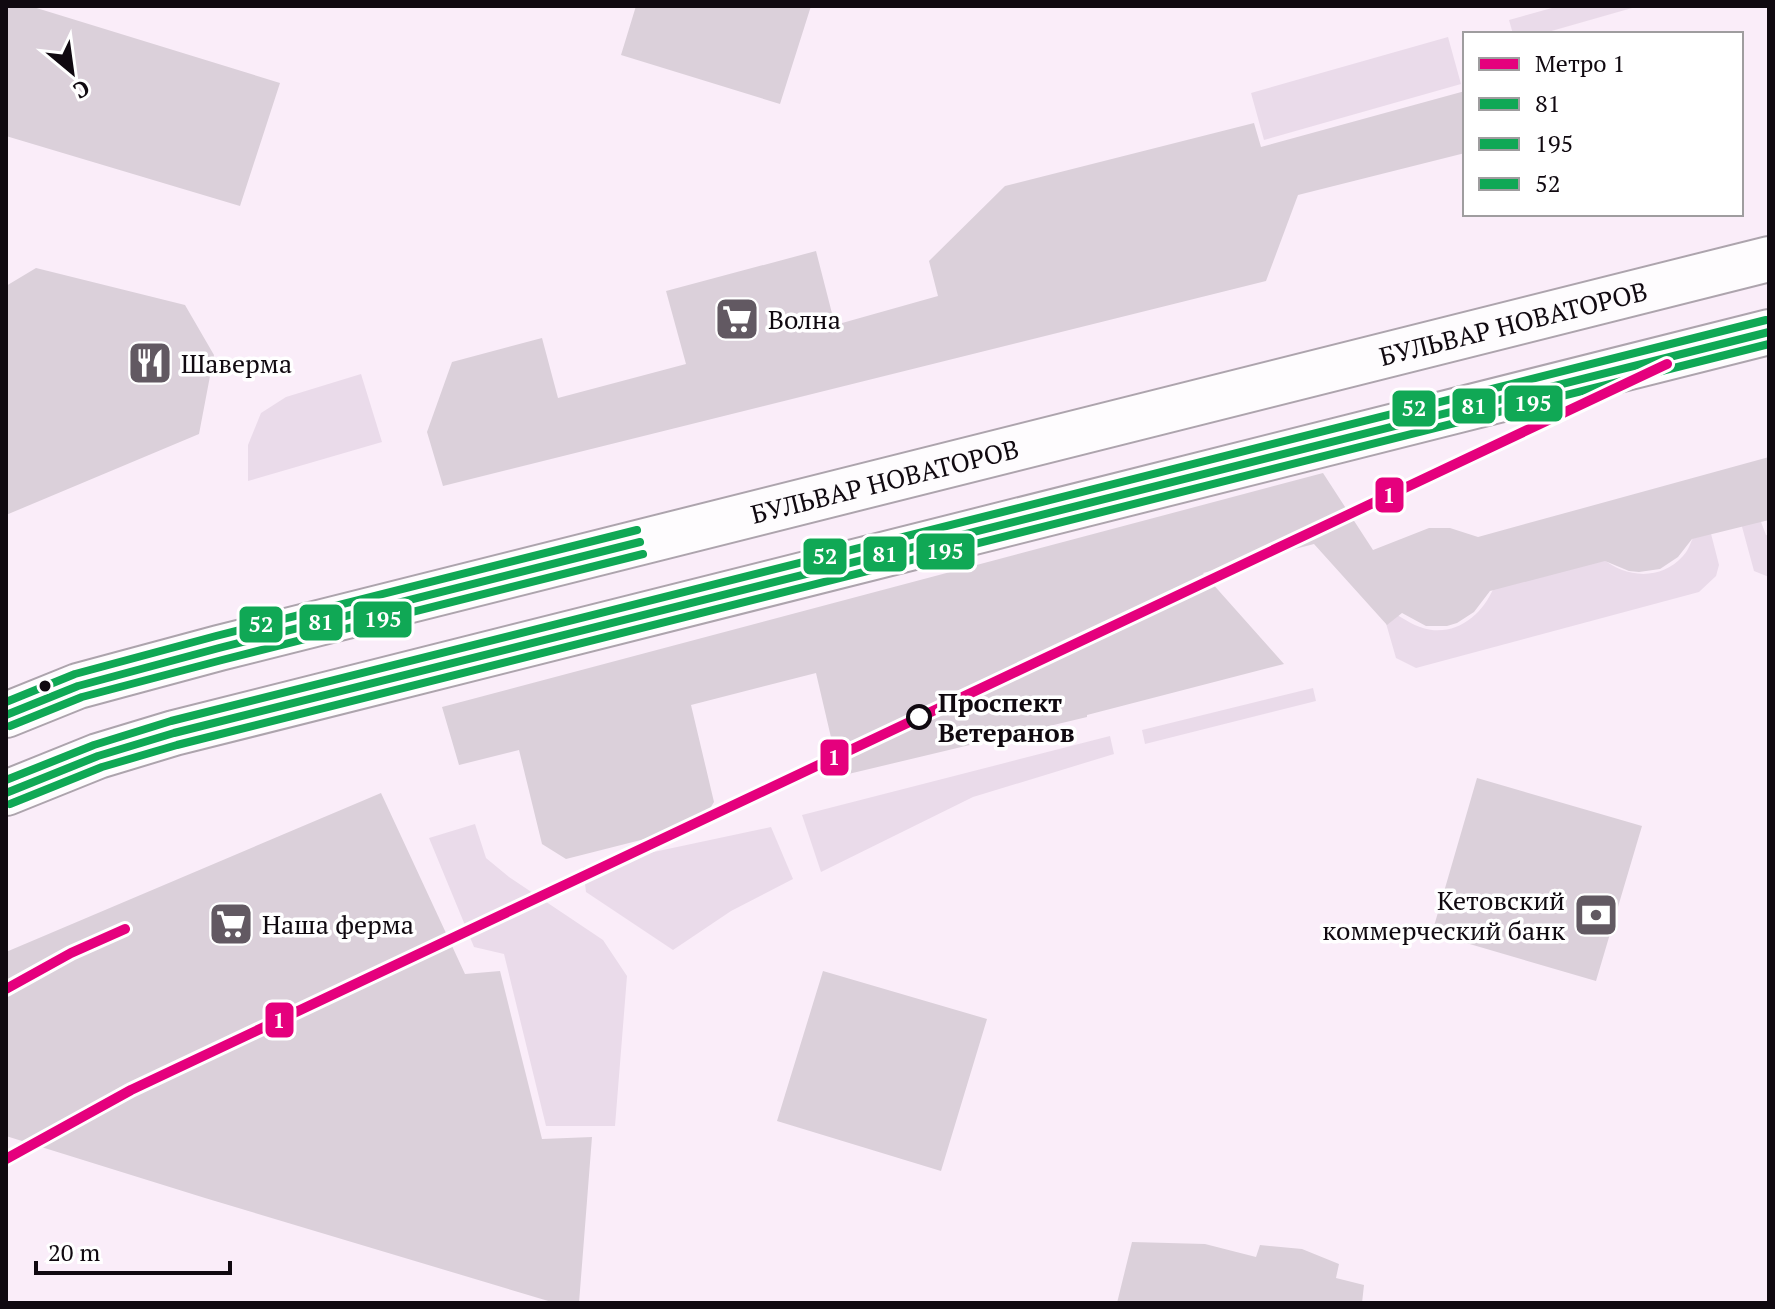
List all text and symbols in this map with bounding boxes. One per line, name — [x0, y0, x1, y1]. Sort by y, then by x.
north arrow — [32, 32, 112, 112]
legend — [1463, 32, 1743, 216]
text: Метро 1 — [1535, 47, 1625, 79]
text: С — [69, 74, 95, 106]
text: 81 — [1535, 87, 1561, 119]
text: 195 — [1535, 127, 1573, 159]
text: 52 — [1535, 167, 1561, 199]
street label: БУЛЬВАР НОВАТОРОВ — [1376, 273, 1651, 373]
supermarket icon: Волна — [713, 295, 761, 343]
place label: Волна — [768, 302, 841, 336]
restaurant icon: Шаверма — [126, 339, 174, 387]
place label: Шаверма — [181, 346, 292, 380]
line badge: 195 — [1503, 384, 1564, 423]
line badge: 81 — [1451, 387, 1497, 425]
text: 195 — [1514, 388, 1552, 417]
line badge: 52 — [1391, 389, 1437, 428]
text: 81 — [1462, 391, 1486, 420]
text: 52 — [1402, 393, 1426, 422]
street label: БУЛЬВАР НОВАТОРОВ — [747, 431, 1022, 531]
line badge: 1 — [1374, 476, 1405, 514]
text: 1 — [1383, 480, 1395, 509]
line badge: 195 — [915, 532, 976, 571]
line badge: 81 — [862, 535, 908, 573]
text: 195 — [926, 536, 964, 565]
line badge: 52 — [802, 537, 848, 576]
text: 81 — [873, 539, 897, 568]
text: 52 — [813, 541, 837, 570]
line badge: 195 — [352, 600, 413, 639]
line badge: 81 — [298, 603, 344, 642]
text: 195 — [364, 604, 402, 633]
line badge: 52 — [238, 605, 284, 644]
text: 81 — [309, 607, 333, 636]
text: 52 — [249, 609, 273, 638]
unlabelled marker — [37, 678, 53, 694]
place label: Проспект Ветеранов — [938, 685, 1075, 749]
marker: Проспект Ветеранов — [907, 705, 931, 729]
line badge: 1 — [819, 738, 850, 777]
text: 1 — [828, 742, 840, 771]
place label: Кетовский коммерческий банк — [1322, 883, 1566, 947]
bank icon: Кетовский коммерческий банк — [1572, 891, 1620, 939]
supermarket icon: Наша ферма — [207, 900, 255, 948]
place label: Наша ферма — [262, 907, 414, 941]
line badge: 1 — [264, 1001, 295, 1039]
text: 1 — [273, 1005, 285, 1034]
scale bar — [36, 1225, 230, 1275]
text: 20 m — [48, 1236, 100, 1268]

